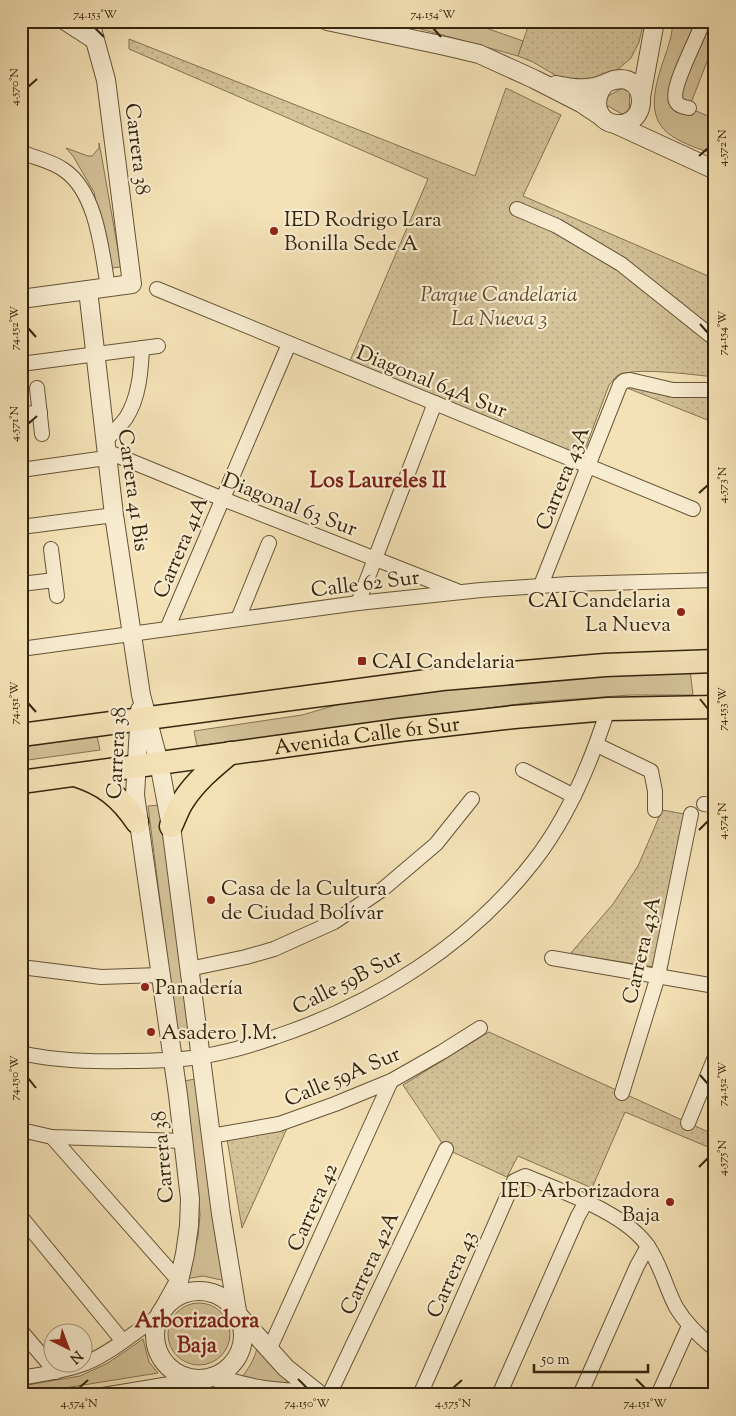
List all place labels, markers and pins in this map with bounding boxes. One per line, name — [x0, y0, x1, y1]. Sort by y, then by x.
place label: IED Rodrigo Lara Bonilla Sede A — [284, 206, 442, 260]
marker: IED Rodrigo Lara Bonilla Sede A — [268, 225, 280, 237]
place label: CAI Candelaria La Nueva — [528, 587, 671, 641]
marker: CAI Candelaria La Nueva — [675, 606, 687, 618]
place label: CAI Candelaria — [372, 648, 515, 678]
marker: CAI Candelaria — [356, 655, 368, 667]
place label: Casa de la Cultura de Ciudad Bolívar — [221, 875, 387, 929]
marker: Casa de la Cultura de Ciudad Bolívar — [205, 894, 217, 906]
place label: Panadería — [155, 974, 243, 1004]
marker: Panadería — [139, 981, 151, 993]
place label: Asadero J.M. — [161, 1019, 277, 1049]
marker: Asadero J.M. — [145, 1026, 157, 1038]
place label: IED Arborizadora Baja — [500, 1177, 660, 1231]
marker: IED Arborizadora Baja — [664, 1196, 676, 1208]

